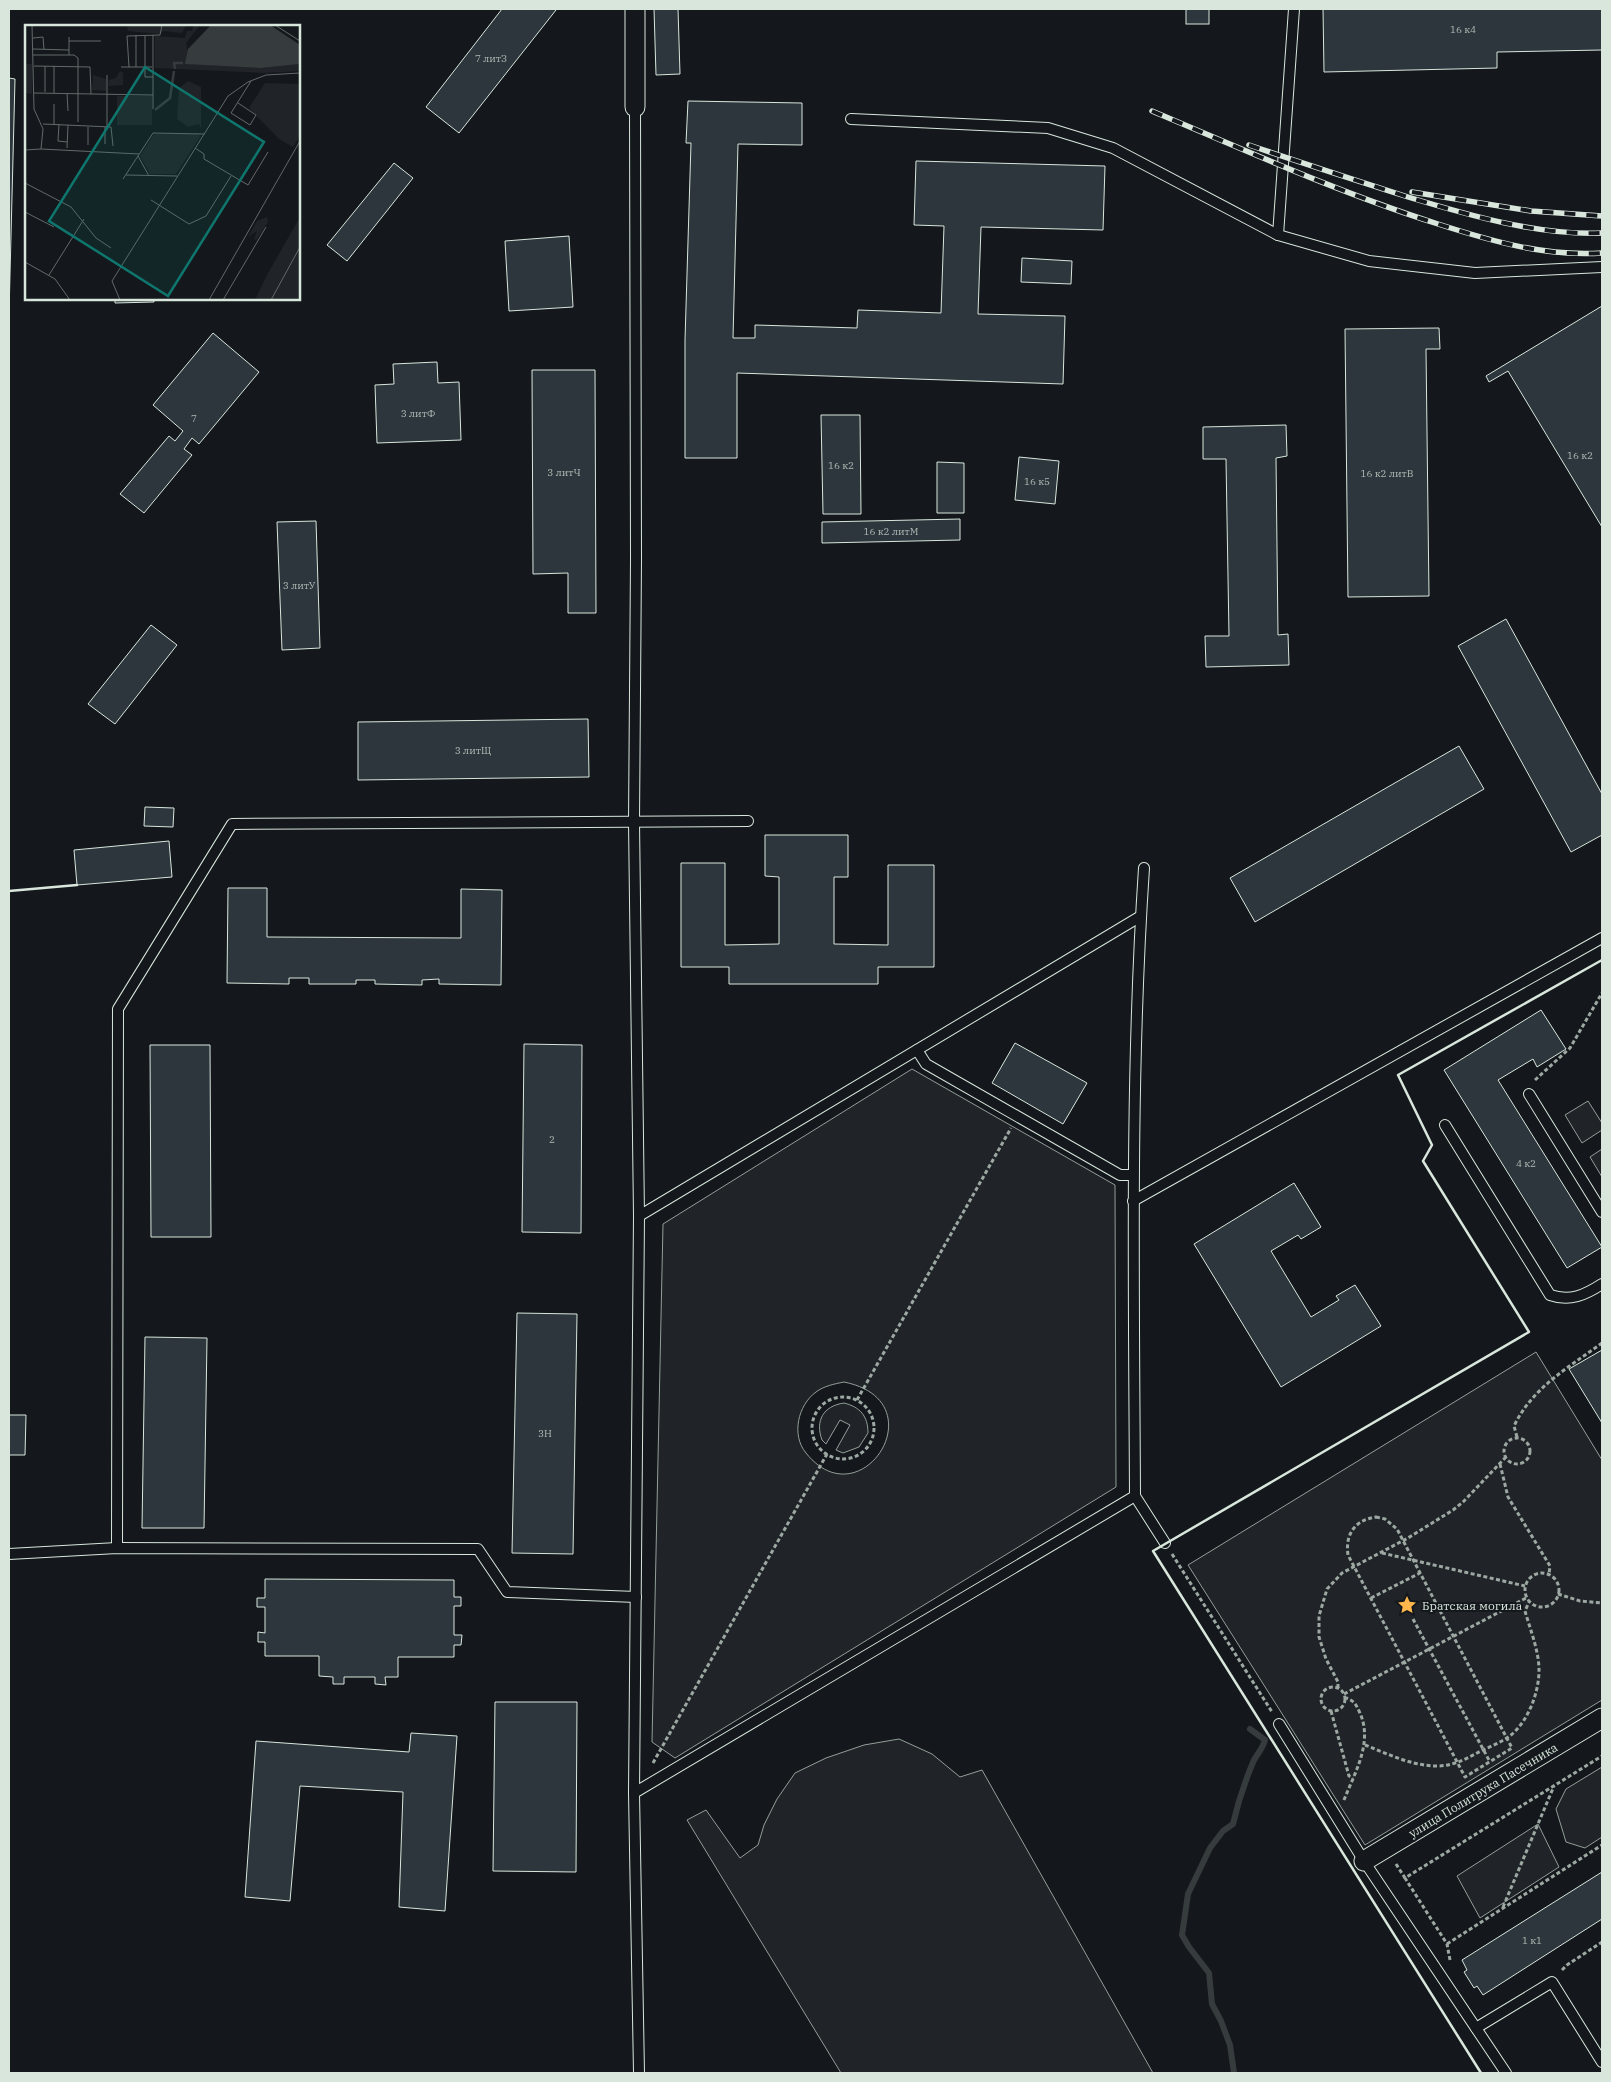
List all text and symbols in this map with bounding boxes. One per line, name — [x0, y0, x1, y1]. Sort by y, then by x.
house number: 16 к4 — [1450, 23, 1476, 36]
inset map — [25, 25, 300, 300]
house number: 7 литЗ — [475, 52, 507, 65]
house number: 3 литФ — [401, 407, 435, 420]
house number: 7 — [191, 412, 197, 425]
house number: 16 к2 — [1567, 449, 1593, 462]
house number: 16 к2 — [828, 459, 854, 472]
house number: 3 литЧ — [547, 466, 581, 479]
house number: 16 к2 литВ — [1360, 467, 1414, 480]
house number: 16 к5 — [1024, 475, 1050, 488]
house number: 16 к2 литМ — [863, 525, 919, 538]
house number: 3 литУ — [283, 579, 316, 592]
house number: 3 литЩ — [455, 744, 491, 757]
house number: 2 — [549, 1133, 555, 1146]
house number: 4 к2 — [1516, 1157, 1536, 1170]
house number: 3Н — [538, 1427, 552, 1440]
place icon: Братская могила — [1396, 1594, 1418, 1616]
place label: Братская могила — [1422, 1598, 1523, 1613]
street label: улица Политрука Пасечника — [1406, 1739, 1561, 1841]
house number: 1 к1 — [1522, 1934, 1542, 1947]

